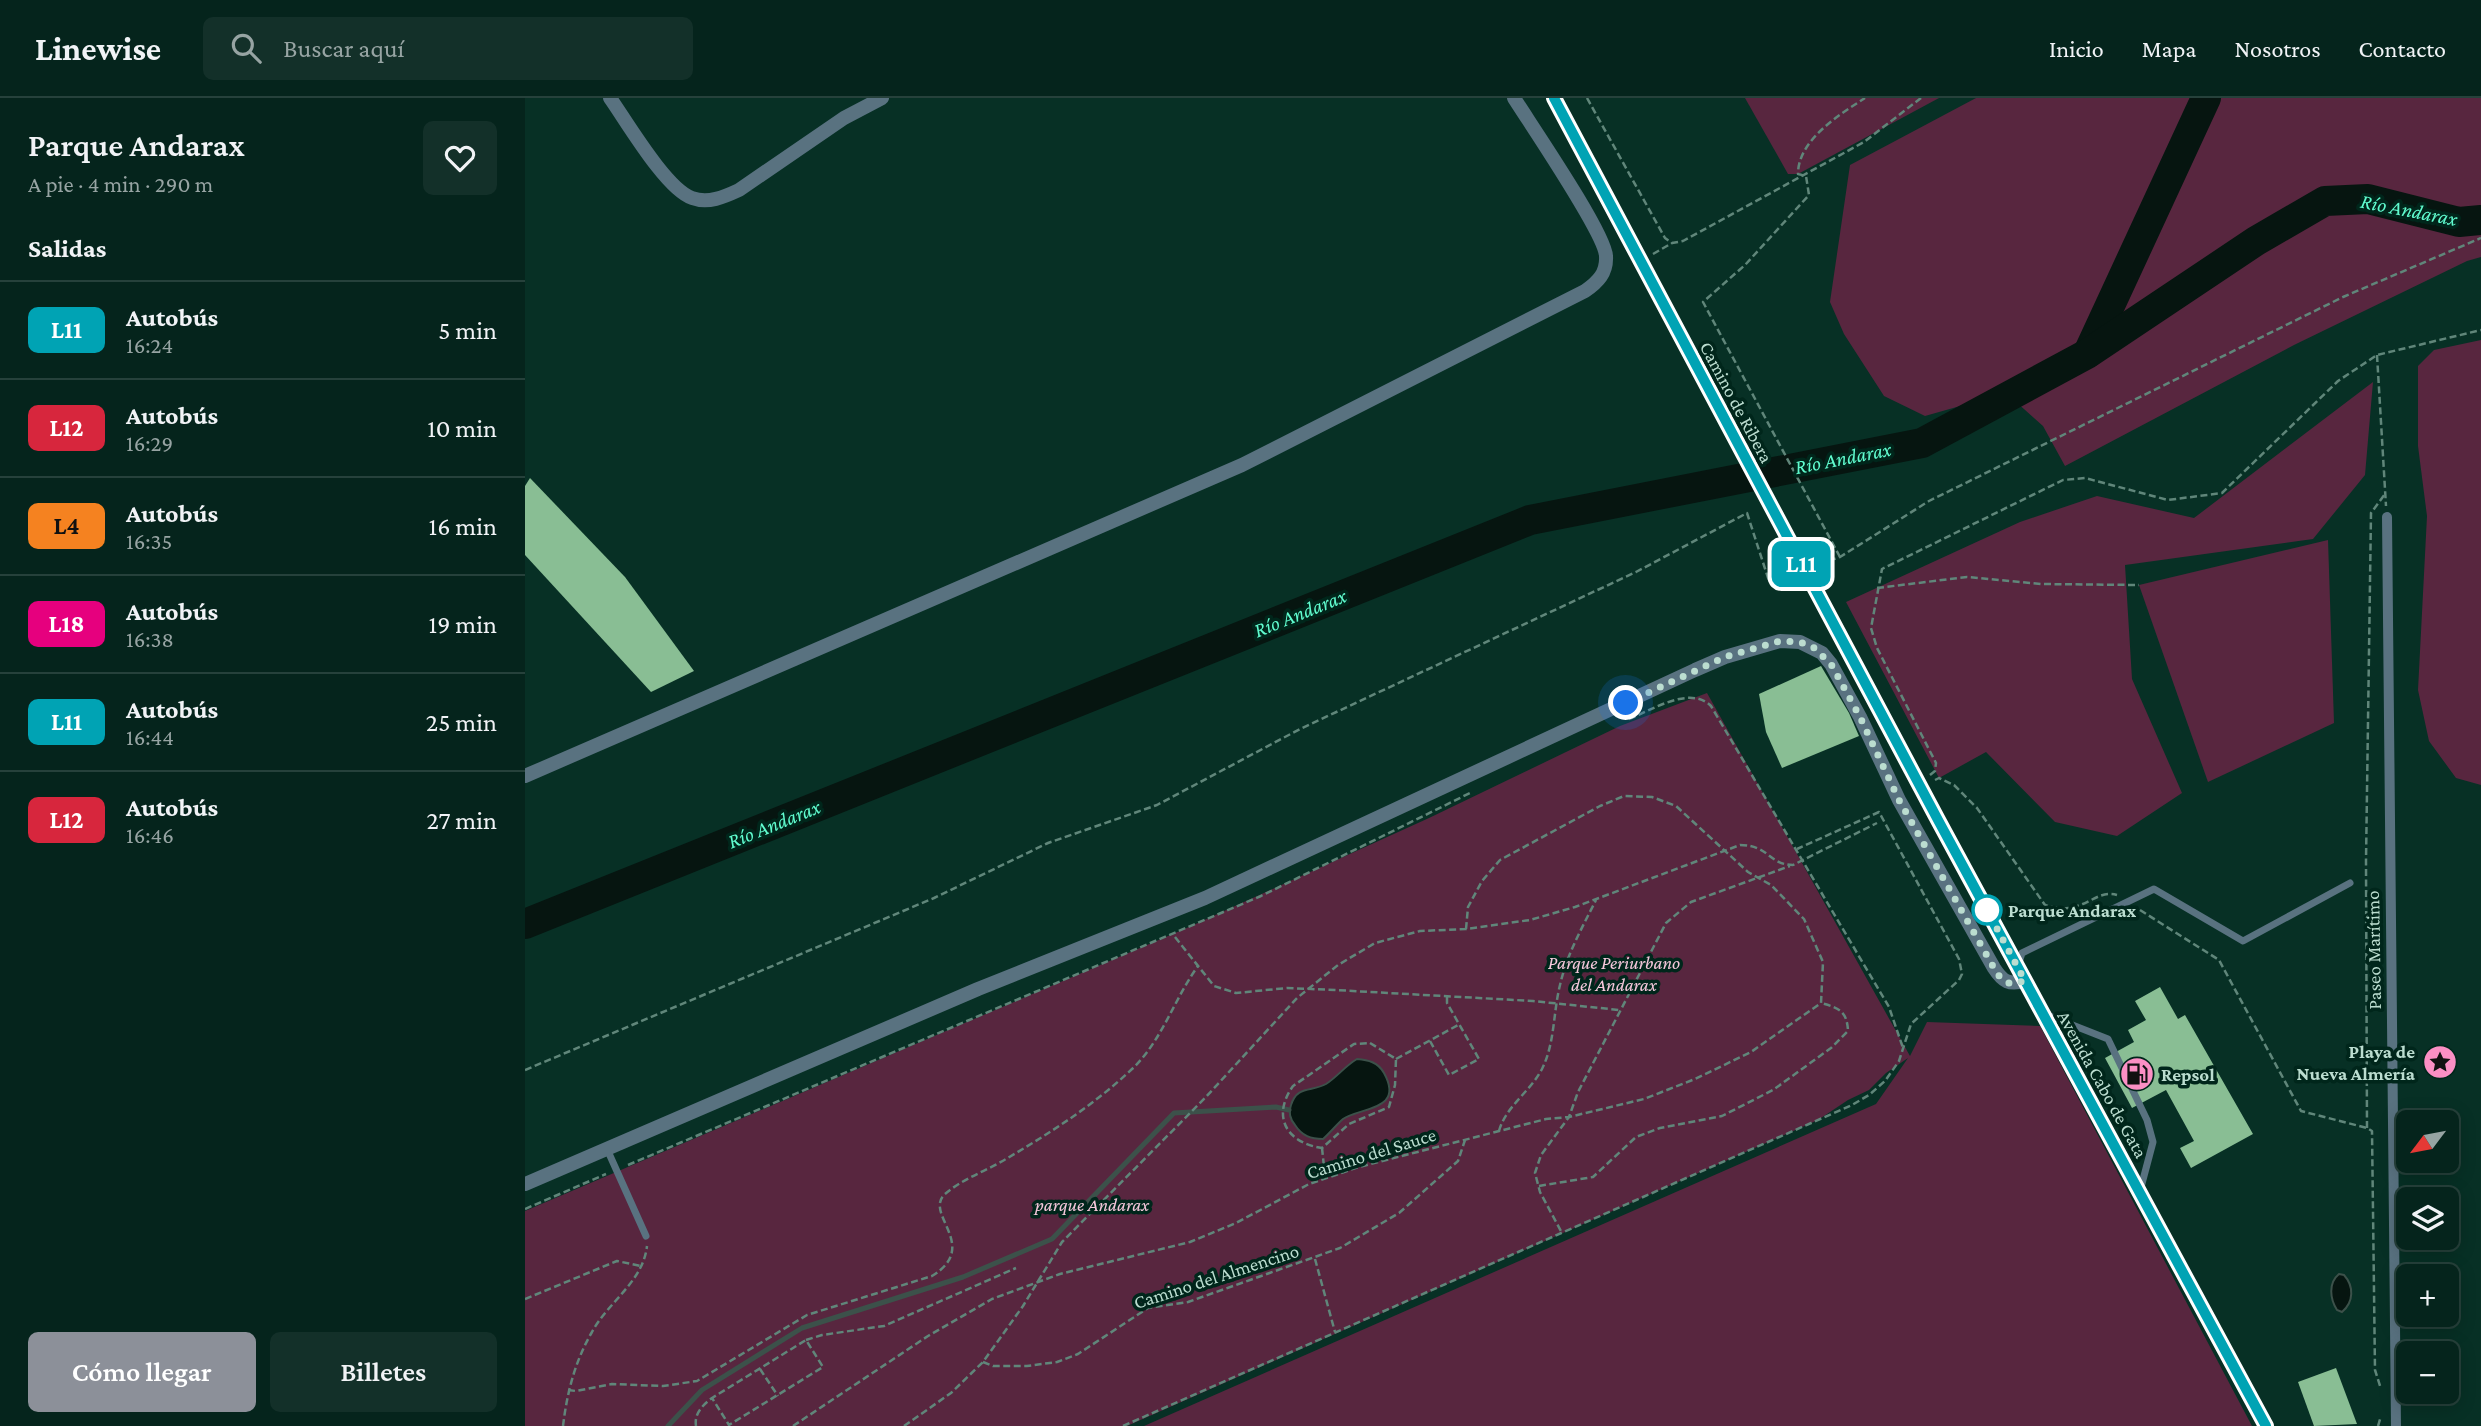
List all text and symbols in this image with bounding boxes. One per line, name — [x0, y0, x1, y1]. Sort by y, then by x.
search box — [203, 17, 693, 80]
icon: search — [227, 29, 265, 67]
text: Linewise — [35, 30, 161, 67]
text: Buscar aquí — [283, 34, 404, 63]
text: Inicio — [2049, 35, 2104, 62]
text: Mapa — [2142, 35, 2196, 62]
text: Nosotros — [2234, 35, 2321, 62]
text: Contacto — [2359, 35, 2446, 62]
button: heart — [423, 121, 497, 195]
text: Parque Andarax — [28, 126, 245, 163]
text: A pie · 4 min · 290 m — [28, 171, 213, 197]
water label: Río Andarax — [2359, 189, 2460, 231]
text: Salidas — [28, 234, 106, 263]
text: Autobús — [126, 303, 218, 332]
text: L11 — [51, 316, 82, 343]
text: 5 min — [438, 316, 497, 345]
text: 16:24 — [126, 332, 173, 358]
street label: Camino de Ribera — [1696, 338, 1777, 467]
text: Autobús — [126, 401, 218, 430]
text: L12 — [49, 414, 84, 441]
text: 10 min — [427, 414, 497, 443]
text: 16:29 — [126, 430, 173, 456]
water label: Río Andarax — [1793, 437, 1894, 479]
text: Autobús — [126, 499, 218, 528]
text: L4 — [54, 512, 79, 539]
text: 16 min — [429, 512, 497, 541]
text: 16:35 — [126, 528, 172, 554]
line badge: L11 — [1761, 541, 1841, 587]
text: L11 — [1786, 550, 1816, 577]
water label: Río Andarax — [1250, 583, 1351, 642]
text: Autobús — [126, 597, 218, 626]
text: L18 — [49, 610, 84, 637]
text: 19 min — [429, 610, 497, 639]
text: 16:38 — [126, 626, 174, 652]
your location — [1608, 685, 1643, 720]
text: Autobús — [126, 695, 218, 724]
text: L11 — [51, 708, 82, 735]
text: 25 min — [426, 708, 497, 737]
text: 16:44 — [126, 724, 174, 750]
text: Autobús — [126, 793, 218, 822]
water label: Río Andarax — [724, 794, 825, 853]
text: L12 — [49, 806, 84, 833]
text: 27 min — [426, 806, 497, 835]
text: 16:46 — [126, 822, 174, 848]
street label: Paseo Marítimo — [2362, 890, 2385, 1010]
marker: Parque Andarax — [1972, 895, 2002, 925]
place label: Parque Andarax — [2008, 900, 2136, 921]
park label: Parque Periurbano del Andarax — [1548, 952, 1680, 995]
street label: Avenida Cabo de Gata — [2053, 1007, 2152, 1162]
place label: Playa de Nueva Almería — [2297, 1041, 2416, 1084]
place icon: Playa de Nueva Almería — [2421, 1043, 2459, 1081]
fuel station icon: Repsol — [2118, 1055, 2156, 1093]
place label: Repsol — [2161, 1064, 2215, 1085]
north arrow — [2396, 1110, 2459, 1172]
map controls — [2396, 1110, 2459, 1404]
street label: Camino del Sauce — [1304, 1124, 1438, 1183]
button: layers — [2396, 1187, 2459, 1250]
park label: parque Andarax — [1033, 1194, 1150, 1215]
street label: Camino del Almencino — [1131, 1240, 1301, 1313]
button: + — [2396, 1264, 2459, 1327]
button: Cómo llegar — [28, 1332, 256, 1412]
button: Billetes — [270, 1332, 497, 1412]
button: − — [2396, 1341, 2459, 1404]

